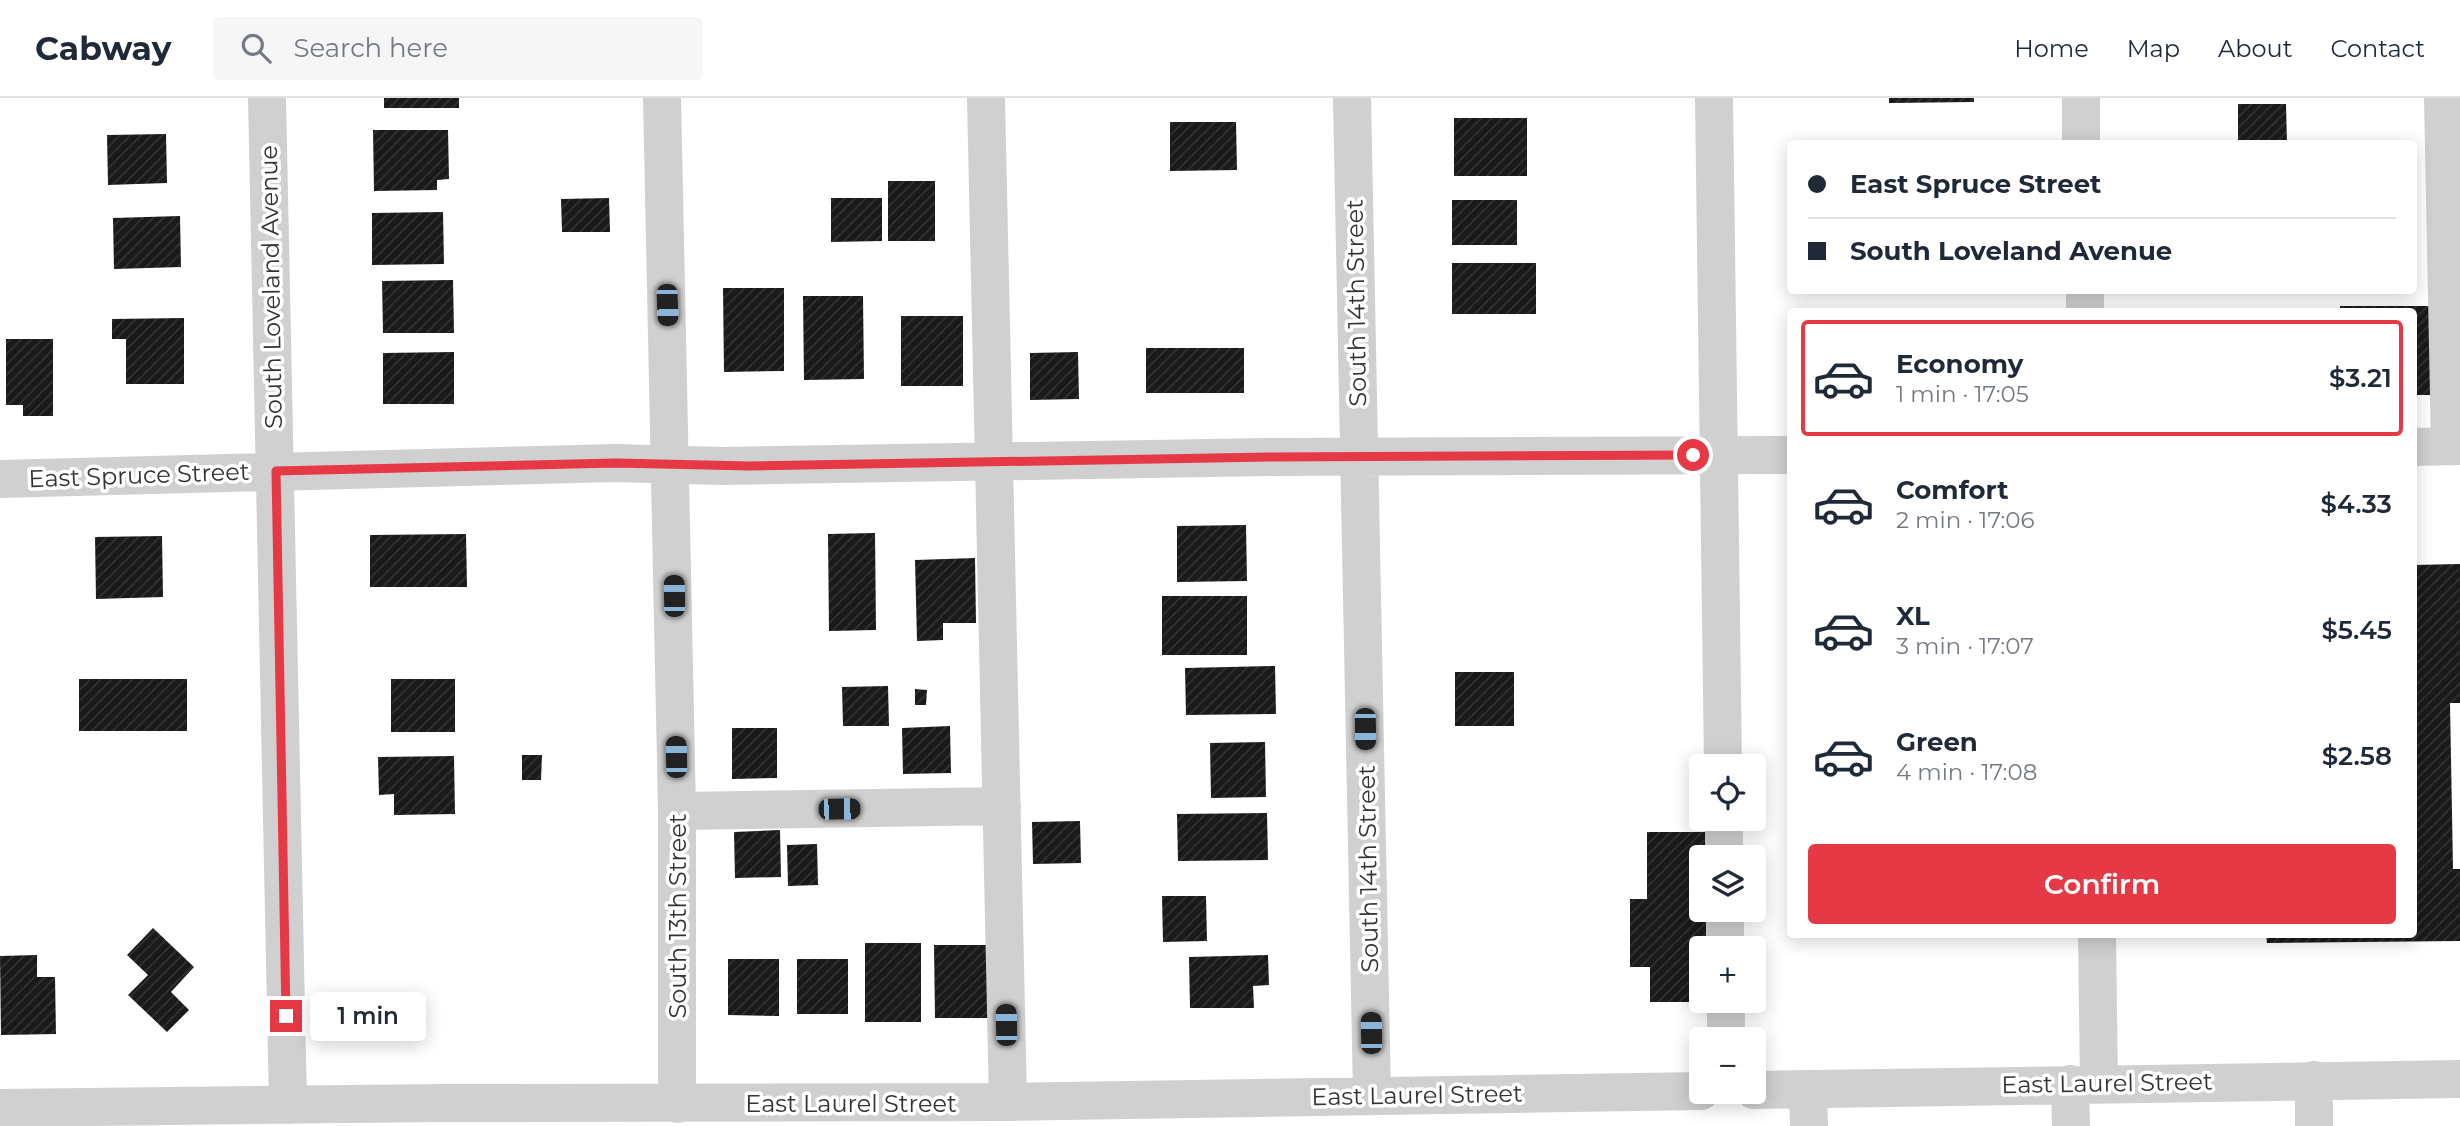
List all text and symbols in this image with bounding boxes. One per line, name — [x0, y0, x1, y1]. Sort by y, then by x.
search box — [213, 17, 703, 80]
text: Cabway — [35, 28, 171, 68]
icon: search — [237, 29, 275, 67]
text: Search here — [293, 32, 448, 64]
text: Home — [2014, 34, 2089, 63]
text: Map — [2127, 34, 2180, 63]
text: About — [2218, 34, 2292, 63]
text: Contact — [2330, 34, 2425, 63]
street label: South Loveland Avenue — [254, 145, 288, 429]
text: East Spruce Street — [1850, 168, 2101, 200]
street label: South 14th Street — [1340, 199, 1372, 407]
text: South Loveland Avenue — [1850, 235, 2172, 267]
car — [656, 284, 679, 326]
icon: car — [1812, 347, 1875, 410]
text: Economy — [1896, 348, 2023, 380]
text: $3.21 — [2329, 362, 2392, 394]
text: 1 min · 17:05 — [1896, 380, 2029, 408]
route start — [1677, 439, 1709, 471]
street label: East Spruce Street — [28, 457, 250, 493]
icon: car — [1812, 473, 1875, 536]
text: Comfort — [1896, 474, 2008, 506]
text: $4.33 — [2320, 488, 2392, 520]
text: 2 min · 17:06 — [1896, 506, 2035, 534]
car — [664, 575, 685, 617]
icon: car — [1812, 599, 1875, 662]
text: XL — [1896, 600, 1930, 632]
text: $5.45 — [2321, 614, 2392, 646]
text: 3 min · 17:07 — [1896, 632, 2034, 660]
car — [1355, 708, 1376, 750]
icon: car — [1812, 725, 1875, 788]
text: Green — [1896, 726, 1978, 758]
car — [666, 736, 687, 778]
text: $2.58 — [2322, 740, 2392, 772]
map controls — [1689, 754, 1766, 1104]
button: locate — [1689, 754, 1766, 831]
text: 4 min · 17:08 — [1896, 758, 2037, 786]
street label: South 14th Street — [1352, 765, 1384, 973]
car — [818, 798, 861, 820]
street label: South 13th Street — [663, 813, 692, 1019]
button: Confirm — [1808, 844, 2396, 924]
button: layers — [1689, 845, 1766, 922]
button: + — [1689, 936, 1766, 1013]
callout: 1 min — [310, 992, 426, 1040]
route end — [270, 1000, 302, 1032]
text: 1 min — [337, 1002, 399, 1030]
car — [996, 1004, 1017, 1046]
car — [1361, 1012, 1382, 1054]
button: − — [1689, 1027, 1766, 1104]
street label: East Laurel Street — [2001, 1067, 2213, 1099]
street label: East Laurel Street — [1311, 1079, 1523, 1111]
street label: East Laurel Street — [745, 1089, 957, 1118]

